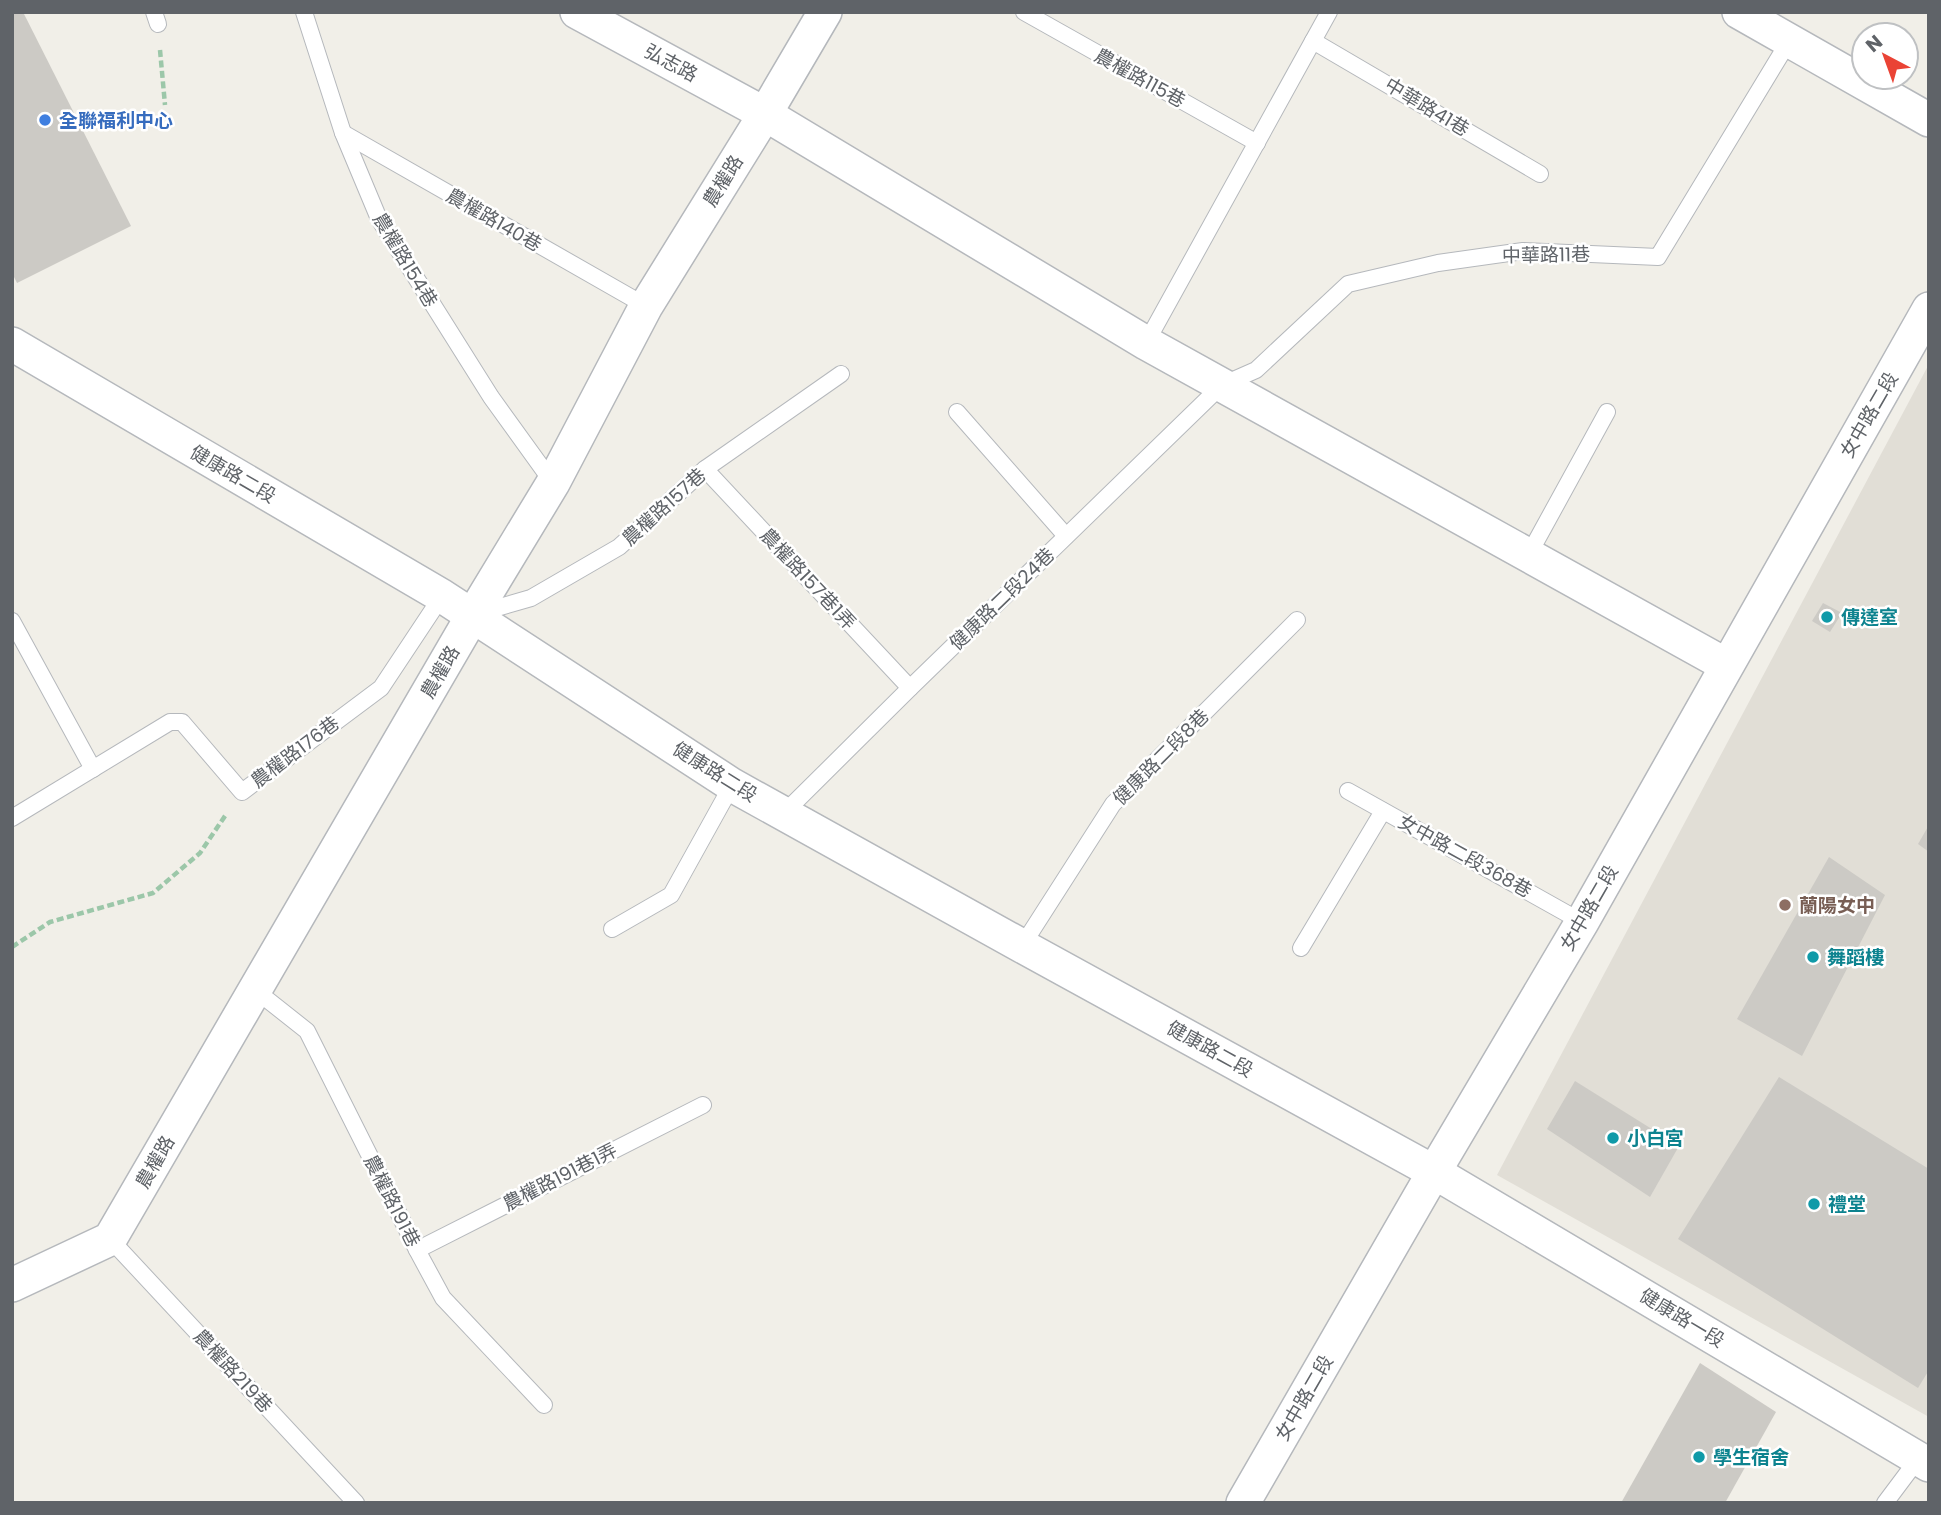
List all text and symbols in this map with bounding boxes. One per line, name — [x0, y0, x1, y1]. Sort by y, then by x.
north arrow — [1850, 21, 1920, 91]
text: N — [1860, 29, 1888, 58]
street label: 弘志路 — [639, 38, 703, 88]
street label: 農權路115巷 — [1090, 42, 1190, 114]
street label: 中華路41巷 — [1380, 71, 1474, 143]
place label: 全聯福利中心 — [59, 107, 173, 134]
marker: 全聯福利中心 — [37, 112, 53, 128]
street label: 農權路 — [696, 150, 750, 212]
street label: 農權路140巷 — [441, 182, 547, 258]
street label: 農權路154巷 — [366, 208, 444, 312]
street label: 中華路11巷 — [1502, 241, 1590, 269]
street label: 女中路二段 — [1834, 367, 1904, 463]
street label: 健康路二段 — [185, 439, 281, 509]
street label: 農權路157巷 — [616, 462, 712, 552]
street label: 農權路157巷1弄 — [754, 522, 862, 636]
street label: 健康路二段24巷 — [943, 542, 1061, 656]
place label: 傳達室 — [1841, 604, 1898, 631]
marker: 傳達室 — [1819, 609, 1835, 625]
street label: 農權路 — [414, 641, 466, 703]
street label: 健康路二段8巷 — [1107, 703, 1215, 811]
street label: 農權路176巷 — [245, 710, 345, 794]
street label: 健康路二段 — [668, 735, 762, 809]
street label: 女中路二段368巷 — [1393, 808, 1537, 904]
street label: 女中路二段 — [1554, 860, 1624, 956]
place label: 蘭陽女中 — [1799, 892, 1875, 919]
marker: 蘭陽女中 — [1777, 897, 1793, 913]
place label: 舞蹈樓 — [1827, 944, 1884, 971]
marker: 舞蹈樓 — [1805, 949, 1821, 965]
street label: 健康路二段 — [1162, 1014, 1258, 1084]
place label: 小白宮 — [1627, 1125, 1684, 1152]
marker: 小白宮 — [1605, 1130, 1621, 1146]
street label: 農權路 — [129, 1131, 181, 1193]
street label: 農權路191巷1弄 — [498, 1137, 622, 1217]
street label: 農權路191巷 — [357, 1150, 427, 1252]
place label: 禮堂 — [1828, 1191, 1866, 1218]
marker: 禮堂 — [1806, 1196, 1822, 1212]
street label: 健康路一段 — [1634, 1282, 1730, 1354]
street label: 農權路219巷 — [187, 1323, 279, 1419]
street label: 女中路二段 — [1269, 1350, 1339, 1446]
place label: 學生宿舍 — [1713, 1444, 1789, 1471]
marker: 學生宿舍 — [1691, 1449, 1707, 1465]

